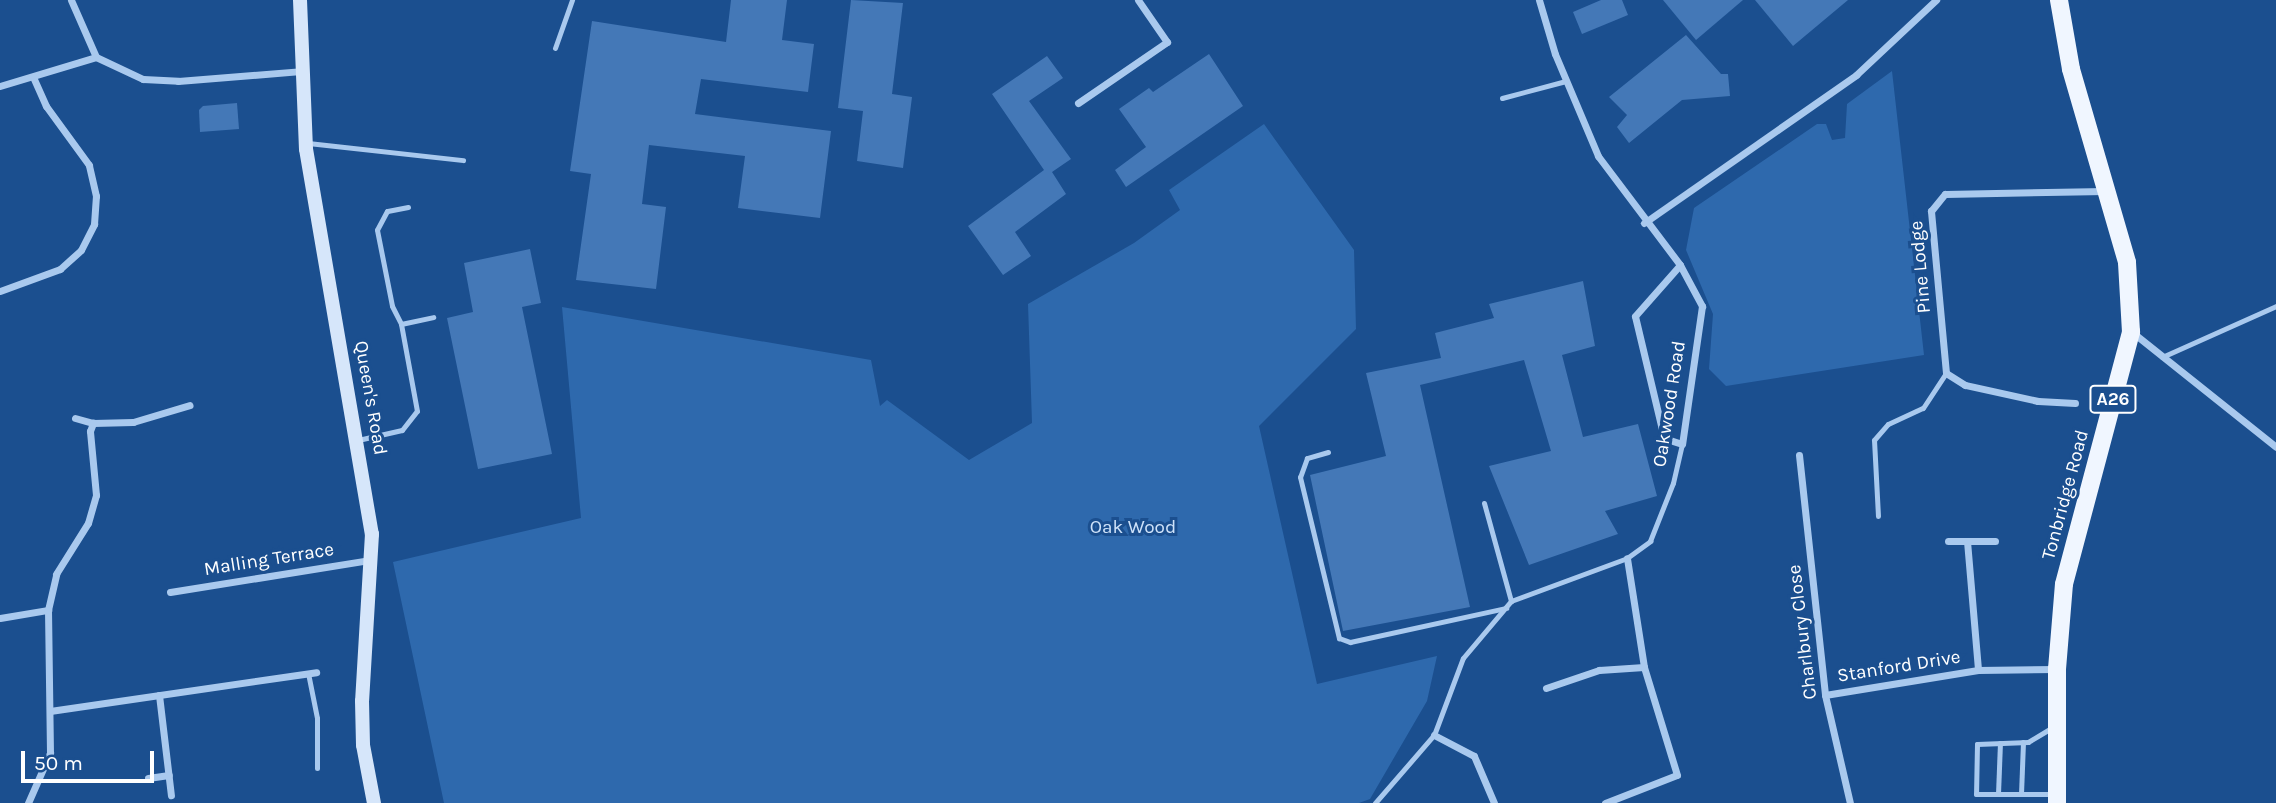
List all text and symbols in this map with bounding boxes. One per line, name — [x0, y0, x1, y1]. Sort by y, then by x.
street label: Pine Lodge — [1906, 220, 1936, 314]
street label: Queen's Road — [349, 339, 391, 457]
street label: Oakwood Road — [1649, 339, 1691, 469]
road number: A26 — [2088, 384, 2138, 414]
street label: Tonbridge Road — [2038, 428, 2094, 562]
park label: Oak Wood — [1090, 517, 1176, 539]
street label: Malling Terrace — [202, 538, 336, 582]
street label: Charlbury Close — [1783, 563, 1823, 701]
street label: Stanford Drive — [1836, 646, 1962, 688]
scale bar — [24, 736, 158, 780]
text: 50 m — [34, 751, 83, 775]

